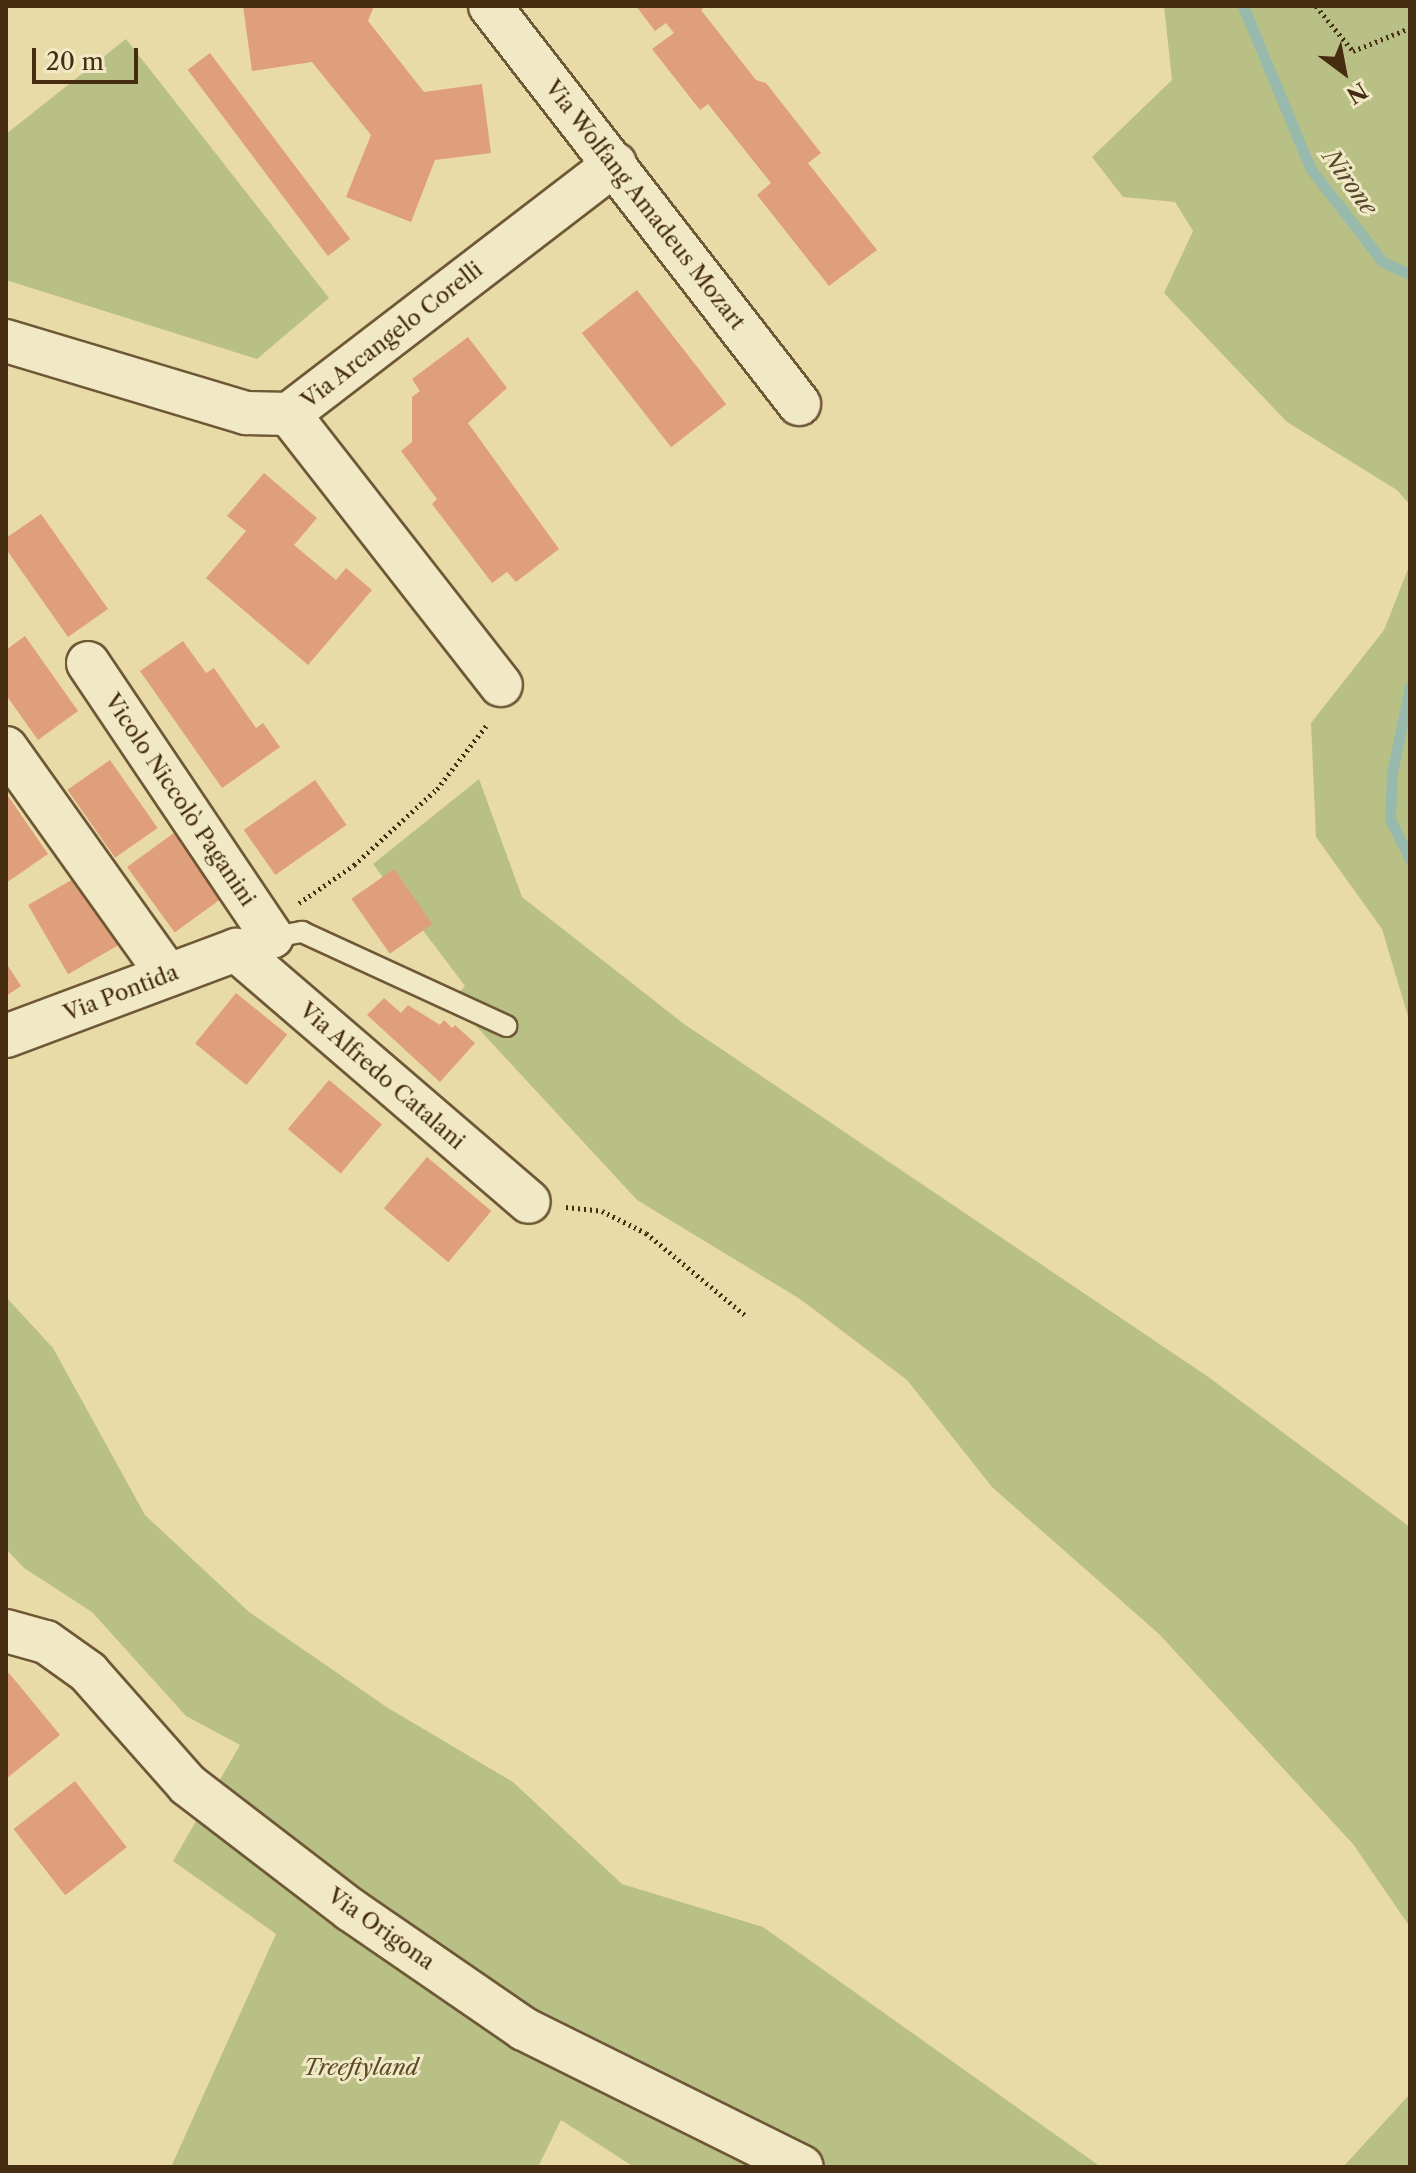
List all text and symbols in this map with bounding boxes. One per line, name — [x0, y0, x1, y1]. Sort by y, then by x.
scale bar — [36, 32, 142, 82]
north arrow — [1304, 32, 1384, 112]
text: 20 m — [46, 47, 104, 76]
street label: Via Wolfang Amadeus Mozart — [539, 74, 751, 336]
text: N — [1342, 76, 1372, 109]
water label: Nirone — [1316, 143, 1384, 221]
street label: Via Arcangelo Corelli — [296, 256, 488, 414]
street label: Vicolo Niccolò Paganini — [99, 689, 261, 911]
street label: Via Pontida — [60, 959, 182, 1027]
street label: Via Alfredo Catalani — [294, 997, 470, 1155]
street label: Via Origona — [322, 1882, 440, 1976]
park label: Treeftyland — [304, 2055, 418, 2081]

